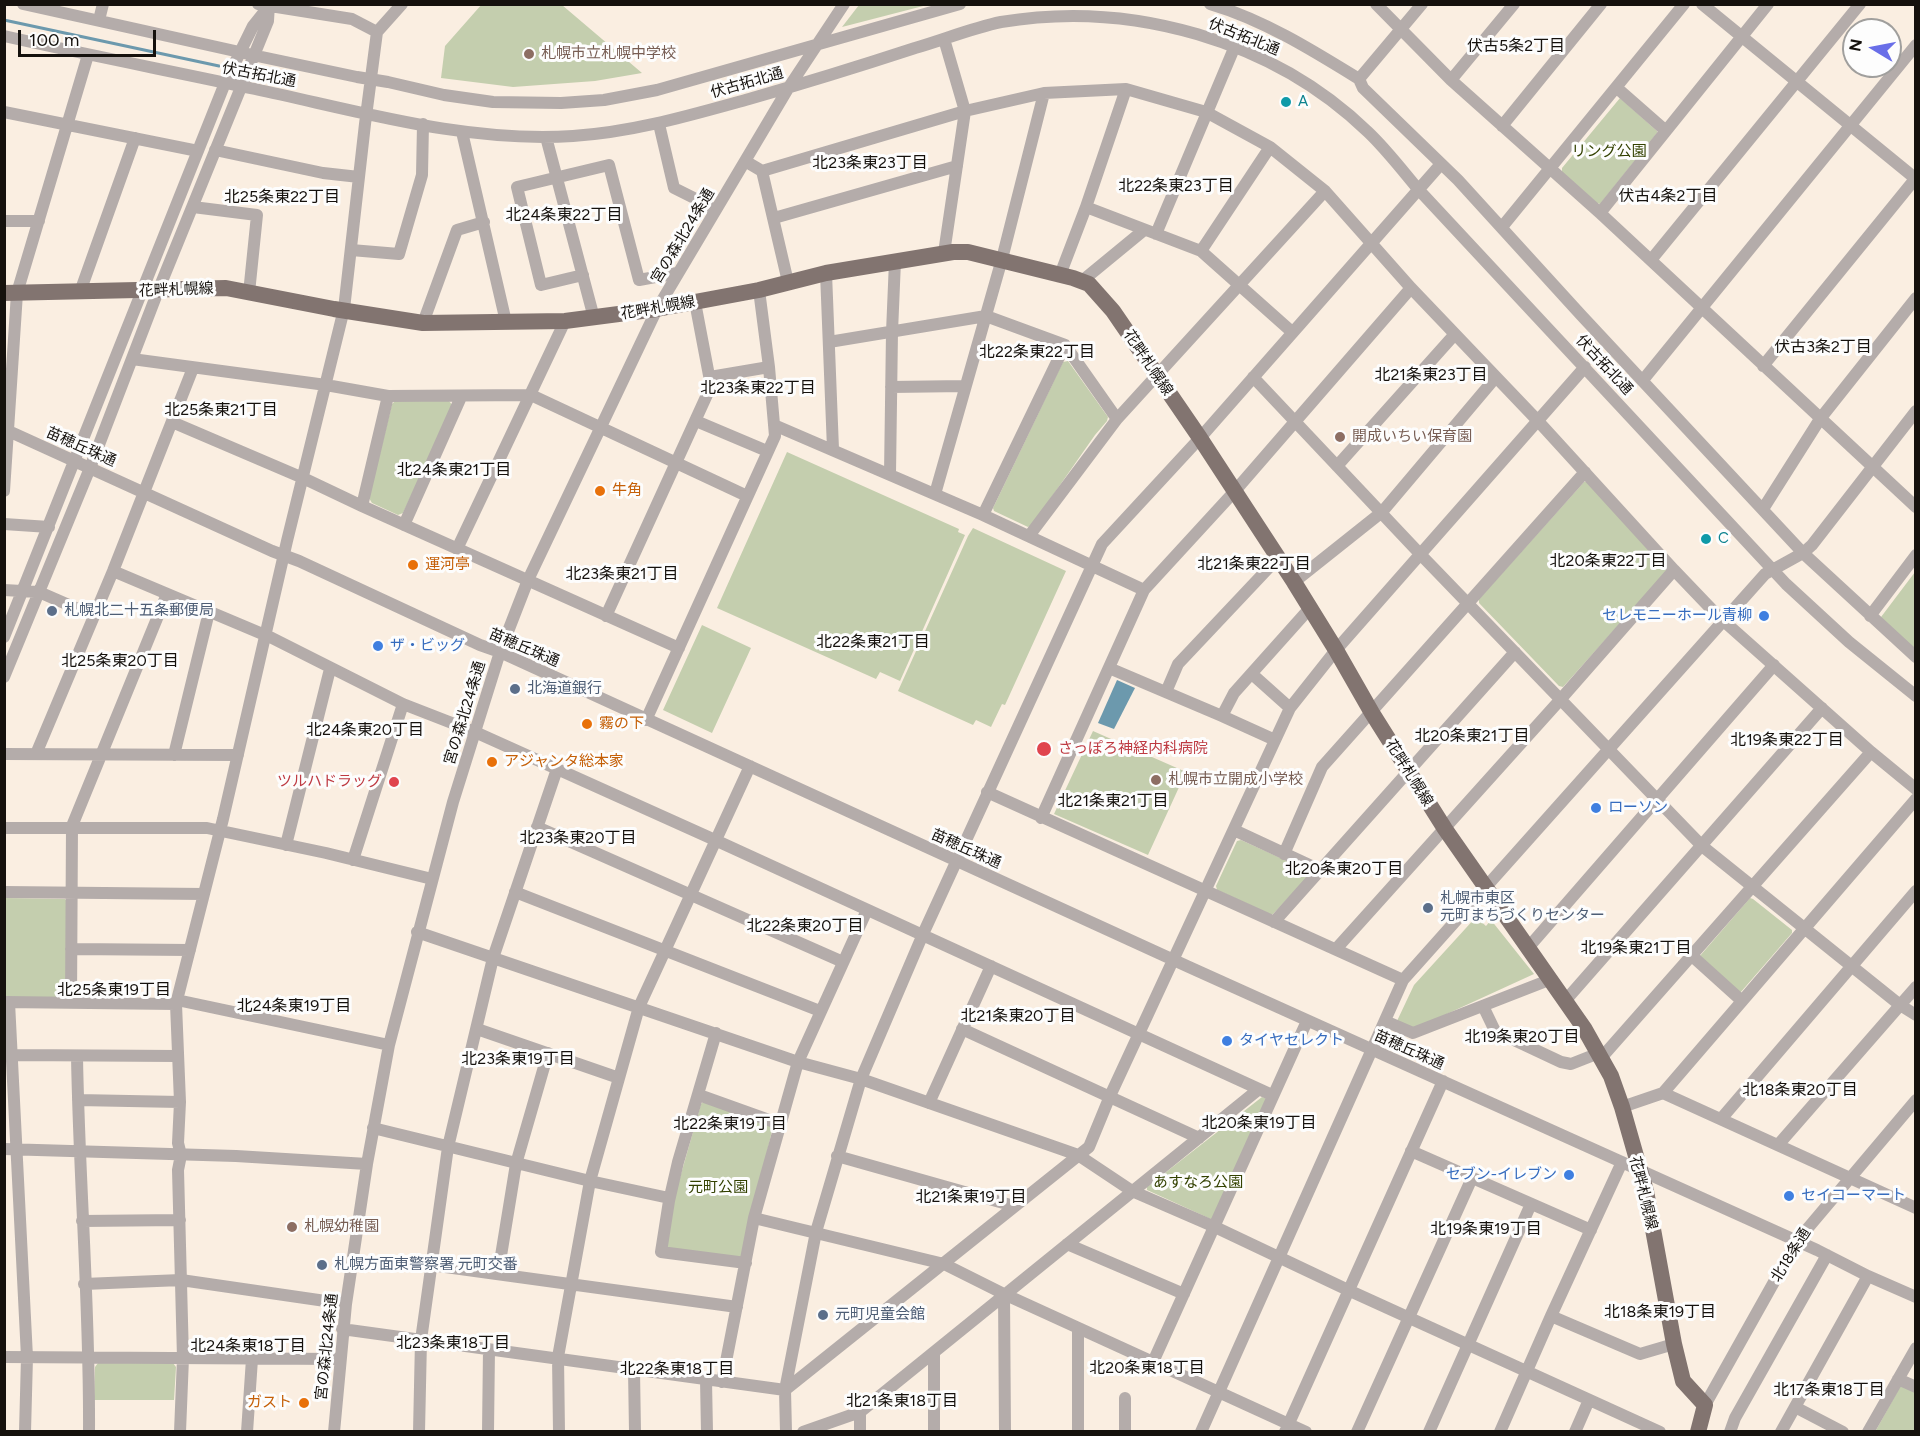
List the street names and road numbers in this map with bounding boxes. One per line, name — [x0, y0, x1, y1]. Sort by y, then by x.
street label: 伏古拓北通 — [1206, 15, 1282, 59]
street label: 伏古拓北通 — [220, 59, 298, 91]
street label: 伏古拓北通 — [708, 64, 786, 102]
street label: 宮の森北24条通 — [648, 185, 718, 287]
street label: 花畔札幌線 — [138, 280, 214, 300]
street label: 花畔札幌線 — [620, 293, 696, 323]
street label: 花畔札幌線 — [1120, 327, 1176, 399]
street label: 伏古拓北通 — [1572, 331, 1636, 399]
street label: 苗穂丘珠通 — [43, 424, 119, 470]
street label: 苗穂丘珠通 — [486, 625, 562, 671]
street label: 宮の森北24条通 — [441, 659, 489, 767]
street label: 花畔札幌線 — [1381, 736, 1437, 810]
street label: 苗穂丘珠通 — [928, 826, 1004, 872]
street label: 苗穂丘珠通 — [1371, 1027, 1447, 1073]
street label: 花畔札幌線 — [1625, 1154, 1661, 1232]
street label: 北18条通 — [1767, 1225, 1815, 1285]
street label: 宮の森北24条通 — [312, 1293, 342, 1401]

